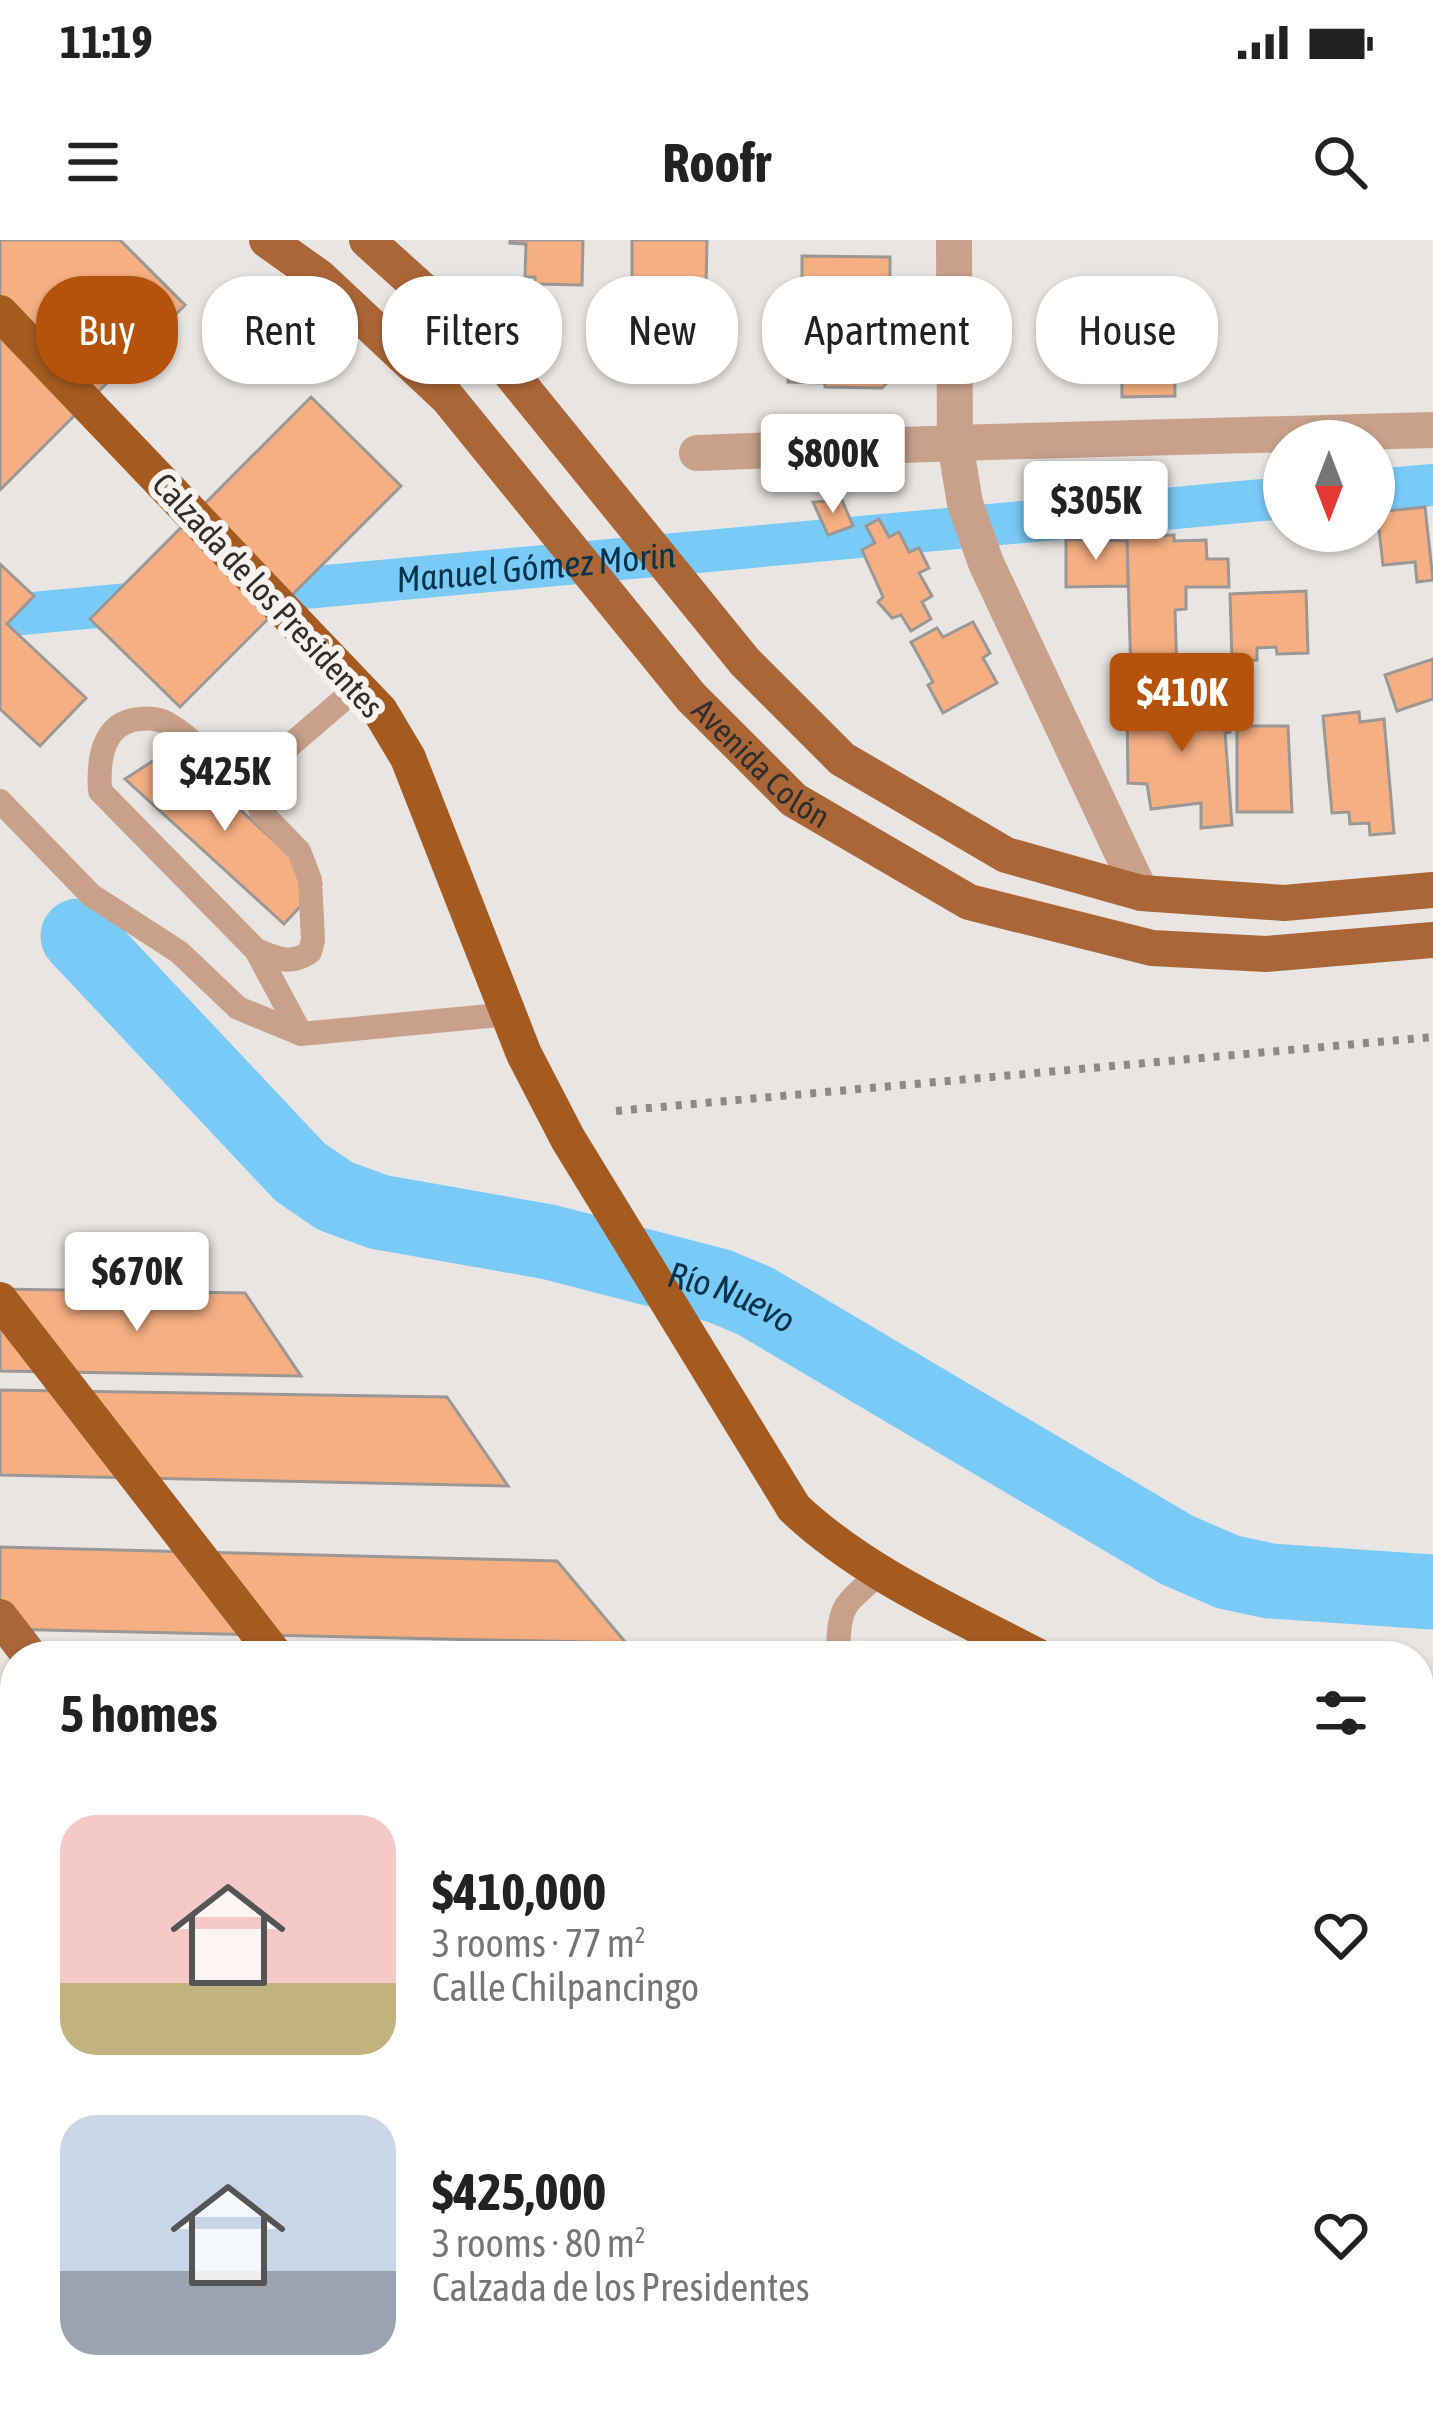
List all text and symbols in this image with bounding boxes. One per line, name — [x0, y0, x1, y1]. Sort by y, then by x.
text: 11:19 — [60, 16, 153, 68]
icon: menu — [60, 129, 126, 195]
icon: search — [1307, 129, 1373, 195]
text: Roofr — [662, 132, 771, 193]
chip: Buy — [36, 276, 178, 384]
chip: Rent — [202, 276, 358, 384]
chip: Filters — [382, 276, 562, 384]
chip: New — [586, 276, 738, 384]
chip: Apartment — [762, 276, 1012, 384]
chip: House — [1036, 276, 1218, 384]
pin: $800K — [749, 414, 917, 516]
north arrow — [1263, 420, 1395, 552]
map controls — [1263, 420, 1395, 552]
text: $800K — [788, 431, 878, 475]
pin: $305K — [1012, 461, 1180, 563]
street label: Calzada de los Presidentes — [145, 465, 391, 725]
text: $305K — [1051, 478, 1141, 522]
water label: Manuel Gómez Morin — [394, 533, 677, 601]
pin: $410K — [1098, 653, 1266, 755]
text: $410K — [1137, 670, 1227, 714]
street label: Avenida Colón — [685, 691, 837, 836]
pin: $425K — [141, 732, 309, 834]
text: $425K — [180, 749, 270, 793]
pin: $670K — [53, 1232, 221, 1334]
text: $670K — [92, 1249, 182, 1293]
water label: Río Nuevo — [664, 1253, 803, 1341]
icon: filters — [1308, 1680, 1374, 1746]
text: 5 homes — [60, 1684, 218, 1743]
text: $410,000 — [432, 1862, 606, 1921]
icon: home — [156, 1863, 300, 2007]
icon: heart — [1308, 1902, 1374, 1968]
text: 3 rooms · 77 m² — [432, 1921, 646, 1965]
text: Calle Chilpancingo — [432, 1965, 699, 2009]
text: $425,000 — [432, 2162, 606, 2221]
icon: home — [156, 2163, 300, 2307]
icon: heart — [1308, 2202, 1374, 2268]
text: 3 rooms · 80 m² — [432, 2221, 646, 2265]
text: Calzada de los Presidentes — [432, 2265, 810, 2309]

